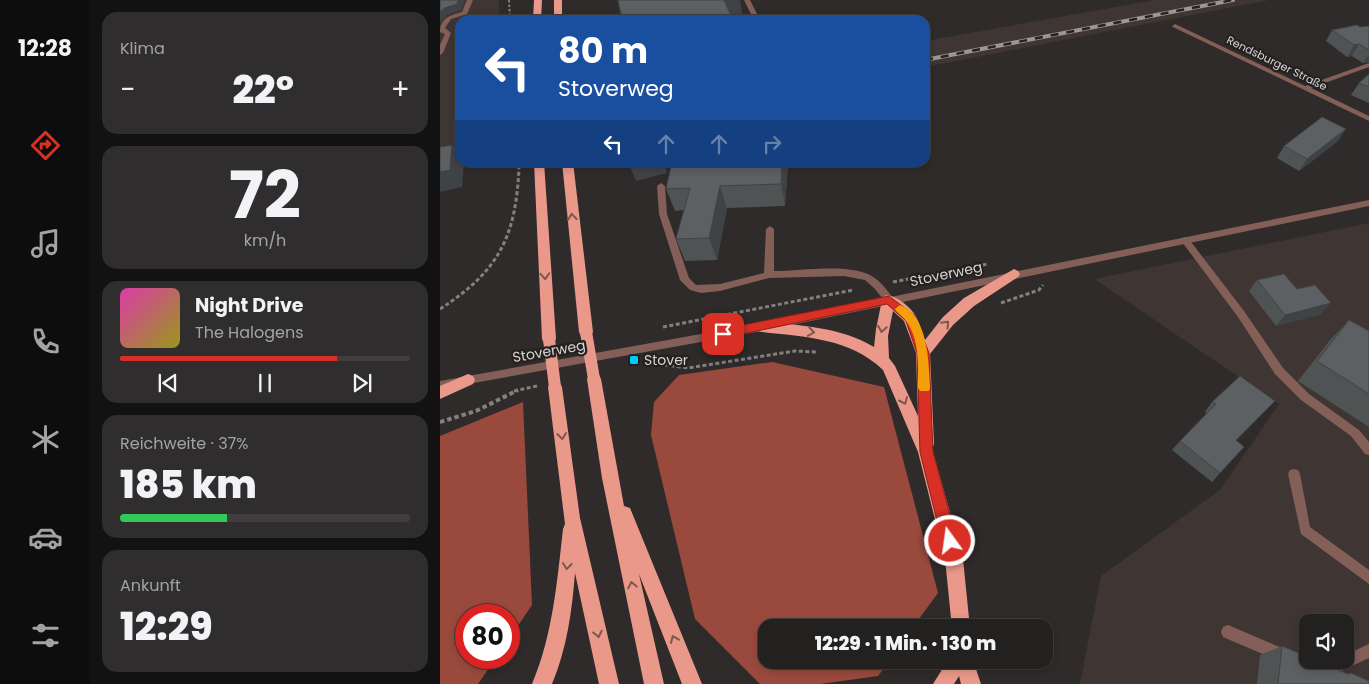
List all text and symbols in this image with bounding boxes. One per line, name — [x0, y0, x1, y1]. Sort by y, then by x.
text: 80 m — [558, 26, 648, 75]
street label: Rendsburger Straße — [1224, 32, 1330, 94]
text: 12:28 — [18, 33, 72, 64]
icon: left — [475, 35, 540, 100]
text: Klima — [120, 37, 165, 60]
text: 22° — [232, 63, 294, 116]
text: − — [120, 70, 135, 109]
text: + — [391, 70, 410, 109]
text: Stoverweg — [558, 73, 674, 104]
icon: directions — [28, 128, 63, 163]
icon: left — [599, 130, 627, 158]
icon: ahead — [652, 130, 680, 158]
icon: ahead — [705, 130, 733, 158]
icon: right — [758, 130, 786, 158]
text: 72 — [229, 150, 301, 241]
one-way arrow — [567, 213, 578, 221]
icon: music — [28, 226, 63, 261]
text: km/h — [244, 229, 286, 252]
street label: Stoverweg — [908, 257, 984, 291]
one-way arrow — [539, 272, 550, 280]
text: Night Drive — [195, 292, 304, 319]
pin — [702, 313, 744, 355]
icon: arrive — [709, 320, 737, 348]
one-way arrow — [940, 320, 949, 329]
text: The Halogens — [195, 321, 303, 344]
icon: phone — [28, 324, 63, 359]
one-way arrow — [877, 325, 888, 333]
one-way arrow — [807, 327, 815, 337]
street label: Stoverweg — [511, 335, 587, 367]
place label: Stover — [644, 350, 688, 370]
marker: Stover — [628, 354, 640, 366]
icon: previous — [154, 369, 182, 397]
icon: pause — [251, 369, 279, 397]
icon: next — [348, 369, 376, 397]
one-way arrow — [898, 396, 908, 405]
icon: climate — [28, 422, 63, 457]
one-way arrow — [556, 431, 566, 440]
text: Reichweite · 37% — [120, 432, 249, 455]
text: 185 km — [120, 458, 257, 511]
position arrow — [923, 514, 975, 566]
icon: car — [28, 520, 63, 555]
one-way arrow — [562, 563, 573, 571]
text: Ankunft — [120, 574, 181, 597]
one-way arrow — [628, 581, 638, 590]
text: 12:29 — [120, 600, 212, 653]
speed limit sign: 80 — [455, 604, 520, 669]
map controls — [1299, 614, 1354, 669]
button: sound — [1299, 614, 1354, 669]
icon: filters — [28, 618, 63, 653]
one-way arrow — [592, 630, 603, 638]
text: 12:29 · 1 Min. · 130 m — [815, 630, 996, 657]
one-way arrow — [670, 635, 680, 644]

